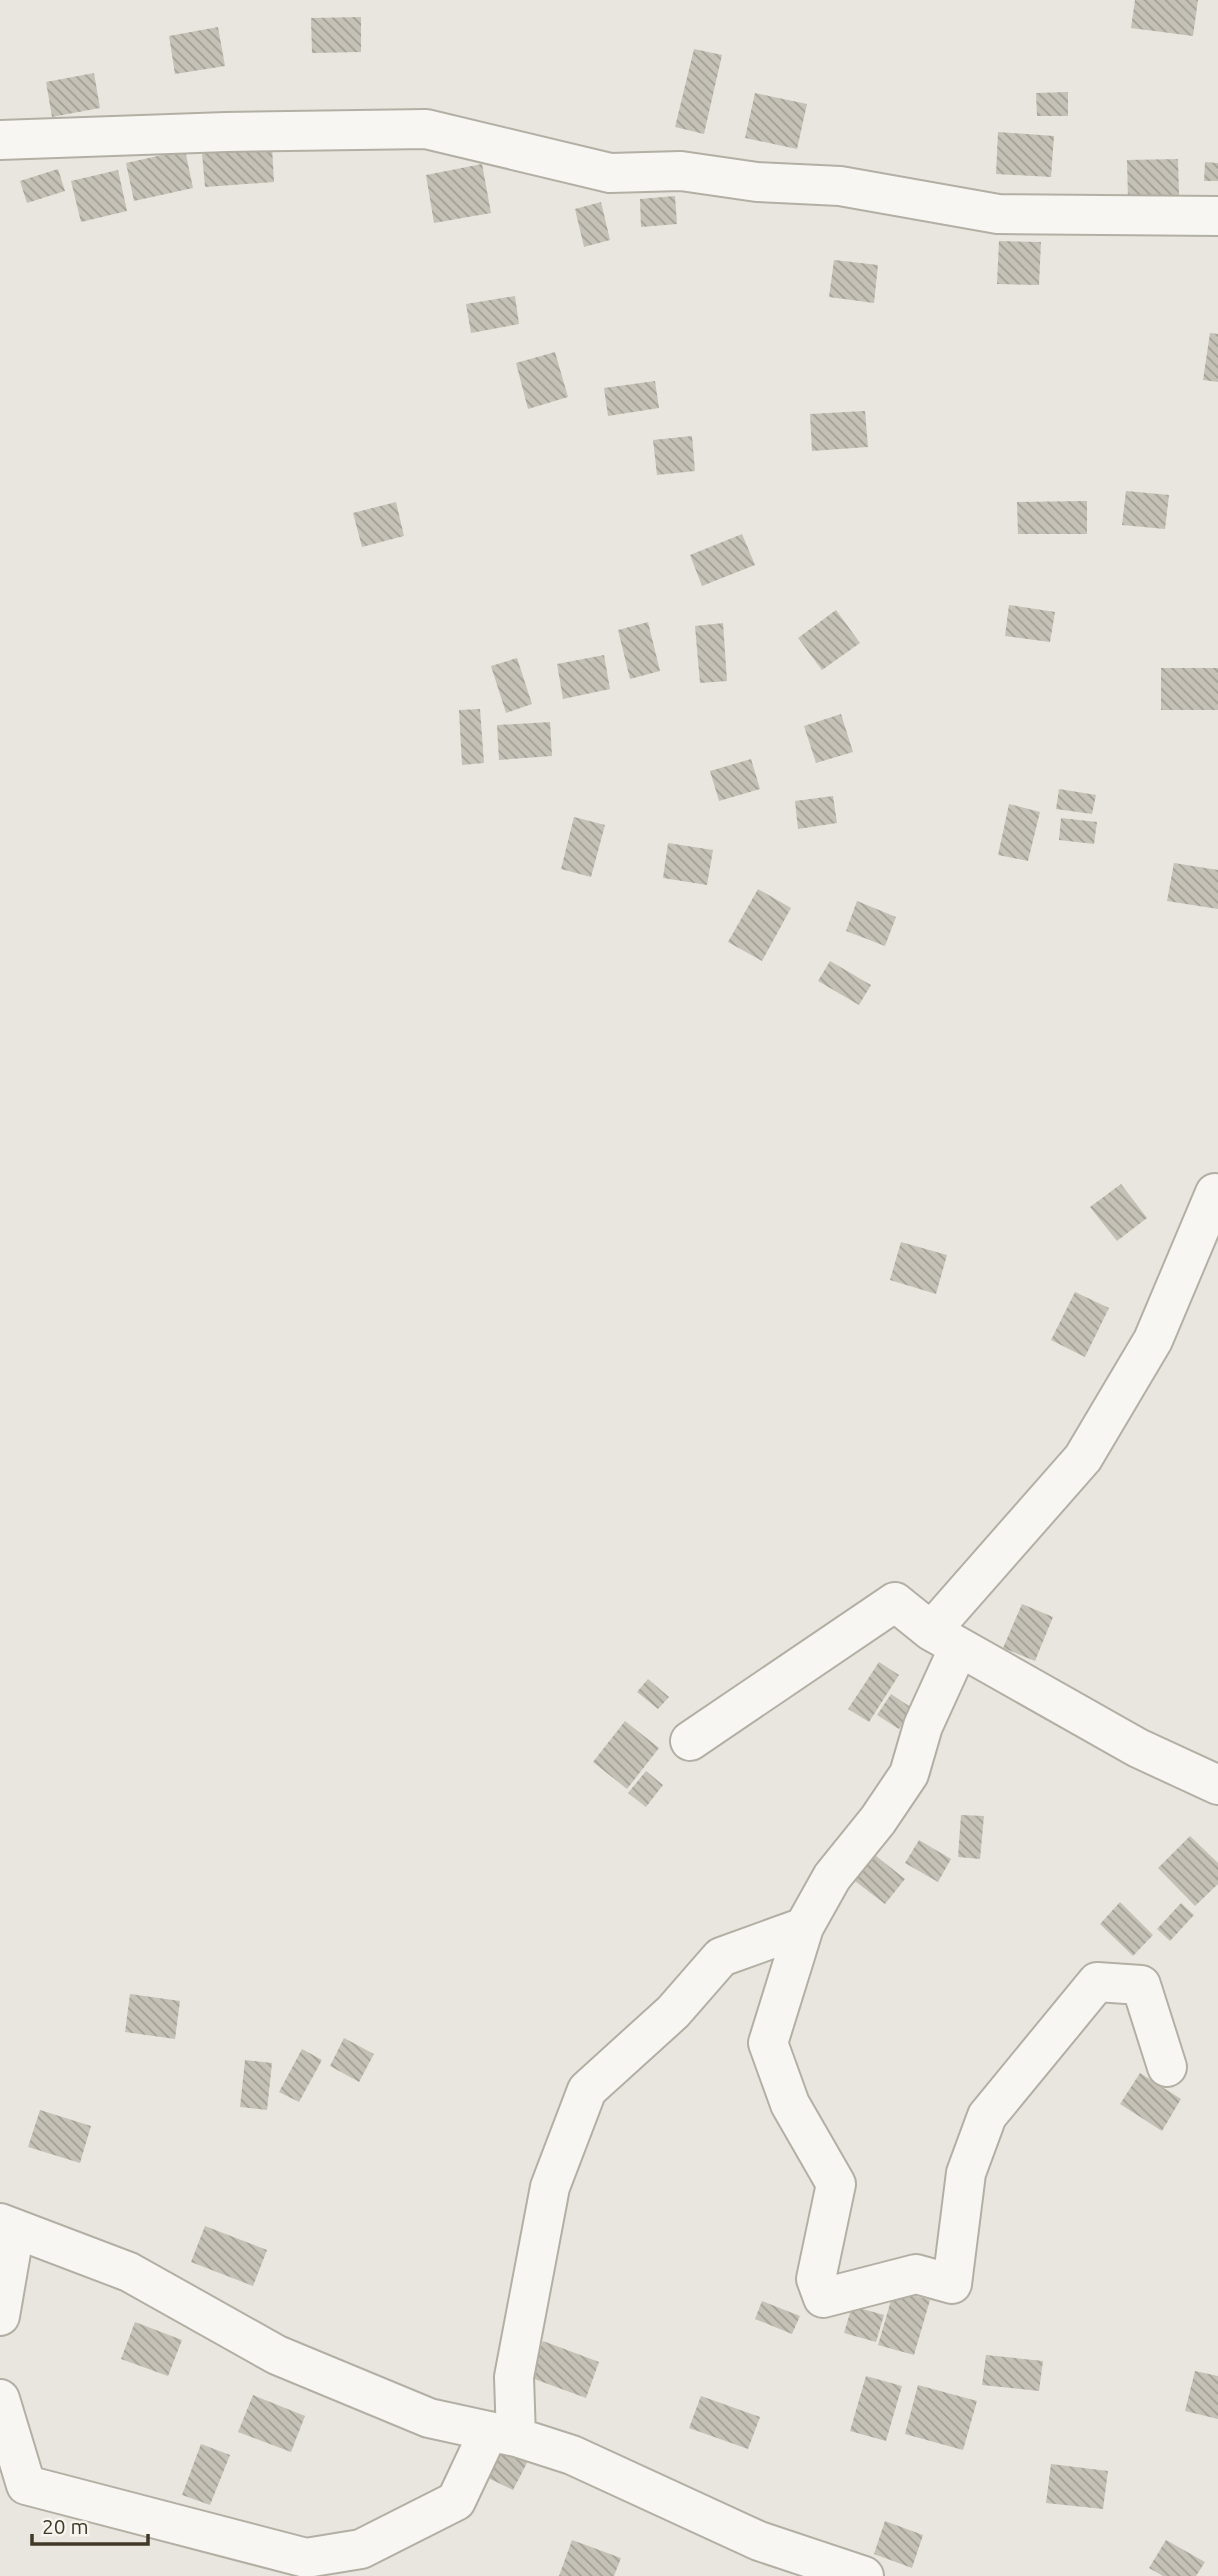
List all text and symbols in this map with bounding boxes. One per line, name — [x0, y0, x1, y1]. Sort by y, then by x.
scale bar — [32, 2502, 147, 2546]
text: 20 m — [42, 2514, 89, 2538]

